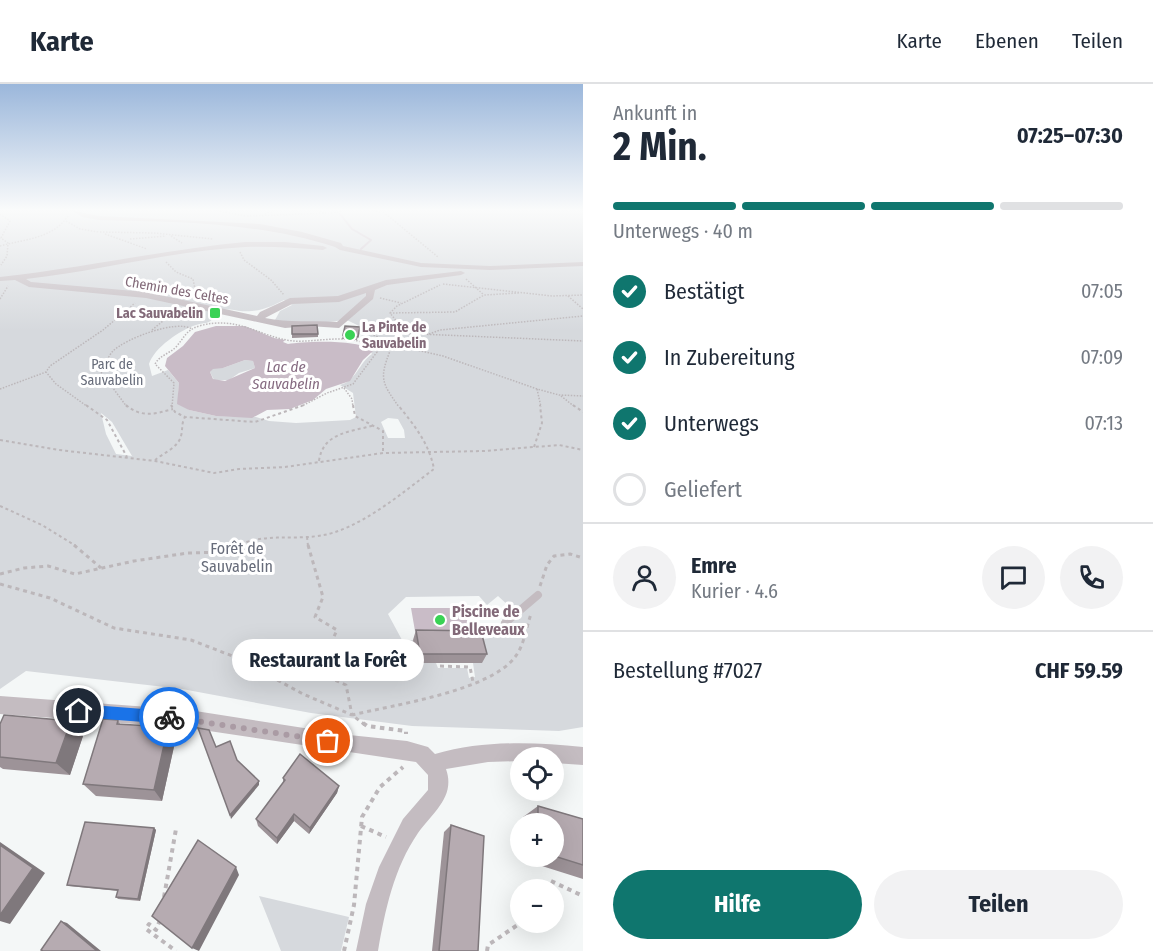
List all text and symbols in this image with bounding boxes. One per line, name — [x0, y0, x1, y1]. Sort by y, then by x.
text: Karte — [30, 25, 94, 58]
text: Karte — [896, 28, 942, 54]
text: Ebenen — [975, 28, 1039, 54]
text: Teilen — [1072, 28, 1123, 54]
text: Ankunft in — [613, 101, 697, 125]
text: 07:25–07:30 — [1017, 122, 1123, 149]
text: 2 Min. — [613, 124, 707, 170]
text: Unterwegs · 40 m — [613, 219, 753, 243]
street label: Chemin des Celtes — [124, 273, 230, 308]
icon: check — [613, 275, 646, 308]
text: Bestätigt — [664, 278, 744, 305]
text: 07:05 — [1081, 279, 1123, 303]
place label: Lac Sauvabelin — [116, 305, 203, 322]
marker: Lac Sauvabelin — [208, 306, 222, 320]
place label: La Pinte de Sauvabelin — [362, 319, 426, 352]
marker: La Pinte de Sauvabelin — [343, 328, 357, 342]
icon: check — [613, 341, 646, 374]
text: In Zubereitung — [664, 344, 795, 371]
text: 07:09 — [1081, 345, 1123, 369]
park label: Parc de Sauvabelin — [81, 356, 144, 389]
water label: Lac de Sauvabelin — [251, 358, 320, 393]
icon: check — [613, 407, 646, 440]
text: Unterwegs — [664, 410, 759, 437]
text: 07:13 — [1085, 411, 1123, 435]
text: Geliefert — [664, 476, 742, 503]
park label: Forêt de Sauvabelin — [201, 539, 273, 576]
button: person — [613, 546, 676, 609]
button: chat — [982, 546, 1045, 609]
button: phone — [1060, 546, 1123, 609]
text: Emre — [691, 552, 737, 579]
text: Kurier · 4.6 — [691, 579, 778, 603]
place label: Piscine de Belleveaux — [452, 602, 525, 639]
marker: Piscine de Belleveaux — [433, 613, 447, 627]
callout: Restaurant la Forêt — [232, 639, 424, 681]
text: Restaurant la Forêt — [249, 648, 407, 672]
text: Bestellung #7027 — [613, 657, 762, 684]
text: CHF 59.59 — [1035, 657, 1123, 684]
pin — [53, 685, 104, 736]
courier — [139, 687, 199, 747]
icon: home — [62, 694, 95, 727]
icon: bike — [153, 701, 186, 734]
pin — [302, 715, 353, 766]
icon: bag — [311, 724, 344, 757]
map controls — [510, 747, 564, 933]
button: locate — [510, 747, 564, 801]
button: + — [510, 813, 564, 867]
button: Hilfe — [613, 870, 862, 939]
button: Teilen — [874, 870, 1123, 939]
button: − — [510, 879, 564, 933]

